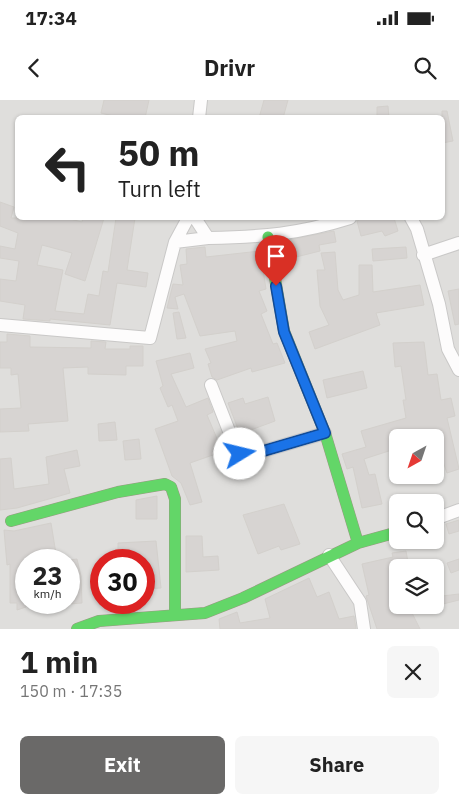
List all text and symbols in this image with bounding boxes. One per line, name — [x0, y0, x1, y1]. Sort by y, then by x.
text: 17:34 — [25, 6, 77, 30]
text: Drivr — [204, 53, 255, 82]
icon: back — [20, 54, 48, 82]
icon: search — [411, 54, 439, 82]
text: 50 m — [118, 130, 200, 176]
icon: left — [35, 135, 100, 200]
text: Turn left — [118, 174, 201, 203]
pin — [255, 235, 297, 286]
icon: arrive — [262, 242, 290, 270]
position arrow — [213, 427, 265, 479]
north arrow — [389, 429, 444, 484]
map controls — [389, 429, 444, 614]
button: search — [389, 494, 444, 549]
speed limit sign: 30 — [90, 549, 155, 614]
text: 23 — [32, 559, 63, 592]
button: layers — [389, 559, 444, 614]
text: km/h — [33, 586, 62, 601]
text: 1 min — [20, 642, 98, 681]
button: close — [387, 646, 439, 698]
text: 150 m · 17:35 — [20, 681, 122, 701]
button: Exit — [20, 736, 225, 794]
button: Share — [235, 736, 439, 794]

